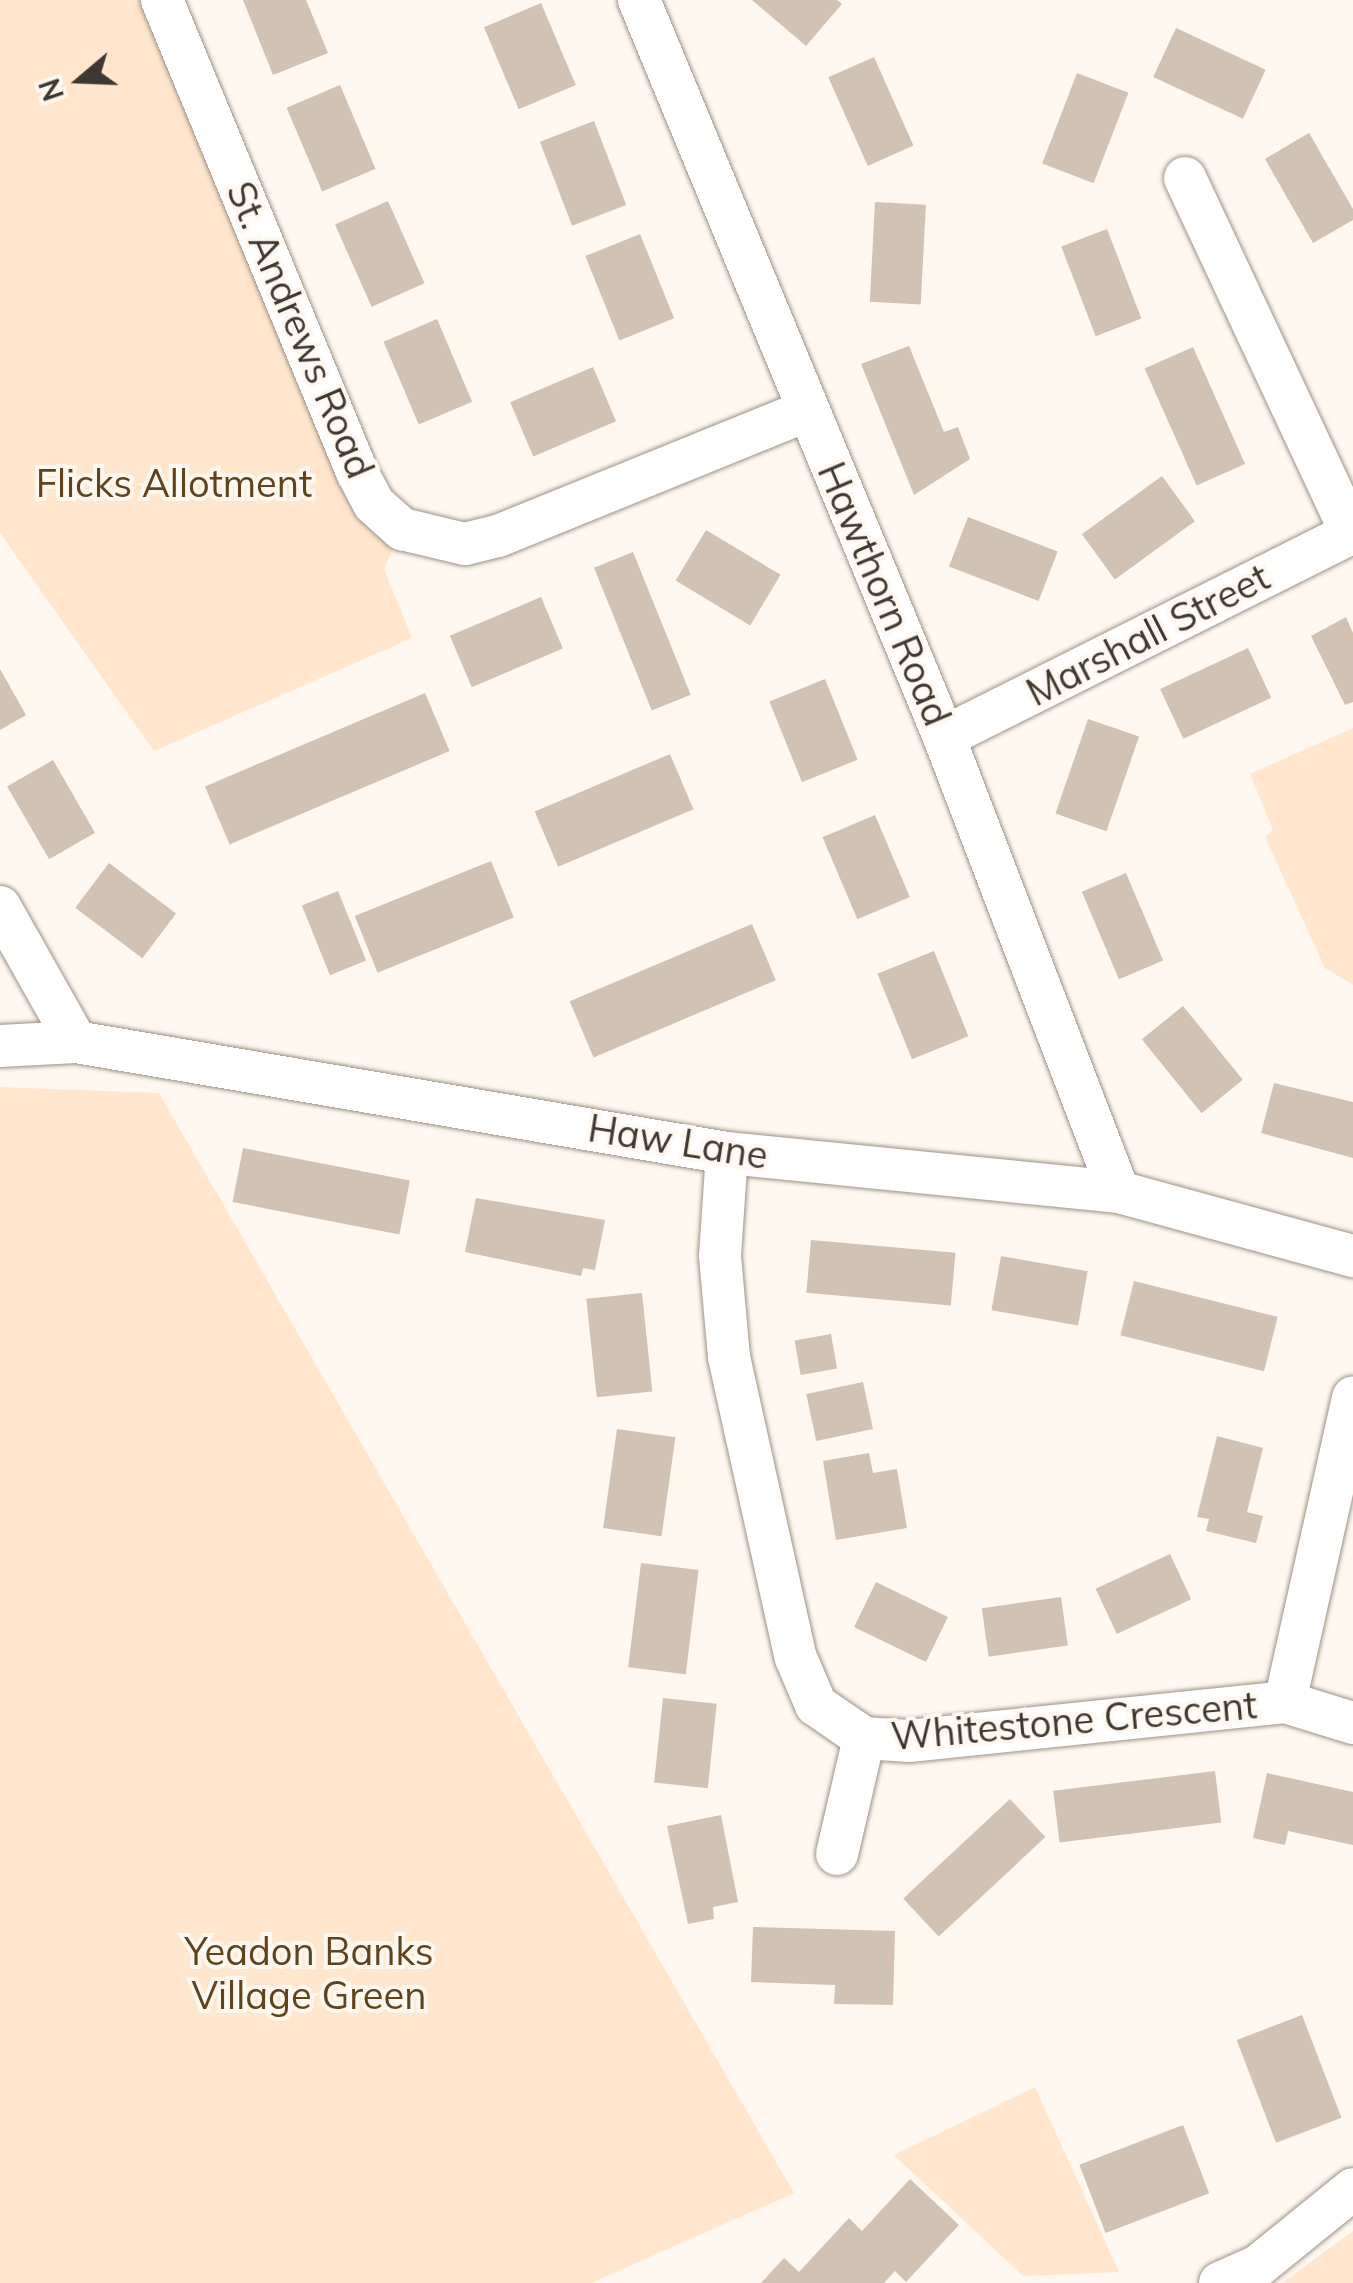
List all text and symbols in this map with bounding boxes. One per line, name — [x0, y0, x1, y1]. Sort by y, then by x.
north arrow — [30, 30, 130, 130]
text: N — [31, 74, 71, 106]
street label: St. Andrews Road — [217, 175, 383, 485]
street label: Hawthorn Road — [808, 456, 960, 732]
park label: Flicks Allotment — [36, 461, 312, 507]
street label: Marshall Street — [1019, 554, 1277, 716]
street label: Haw Lane — [585, 1105, 771, 1179]
street label: Whitestone Crescent — [889, 1682, 1259, 1760]
park label: Yeadon Banks Village Green — [184, 1929, 434, 2018]

